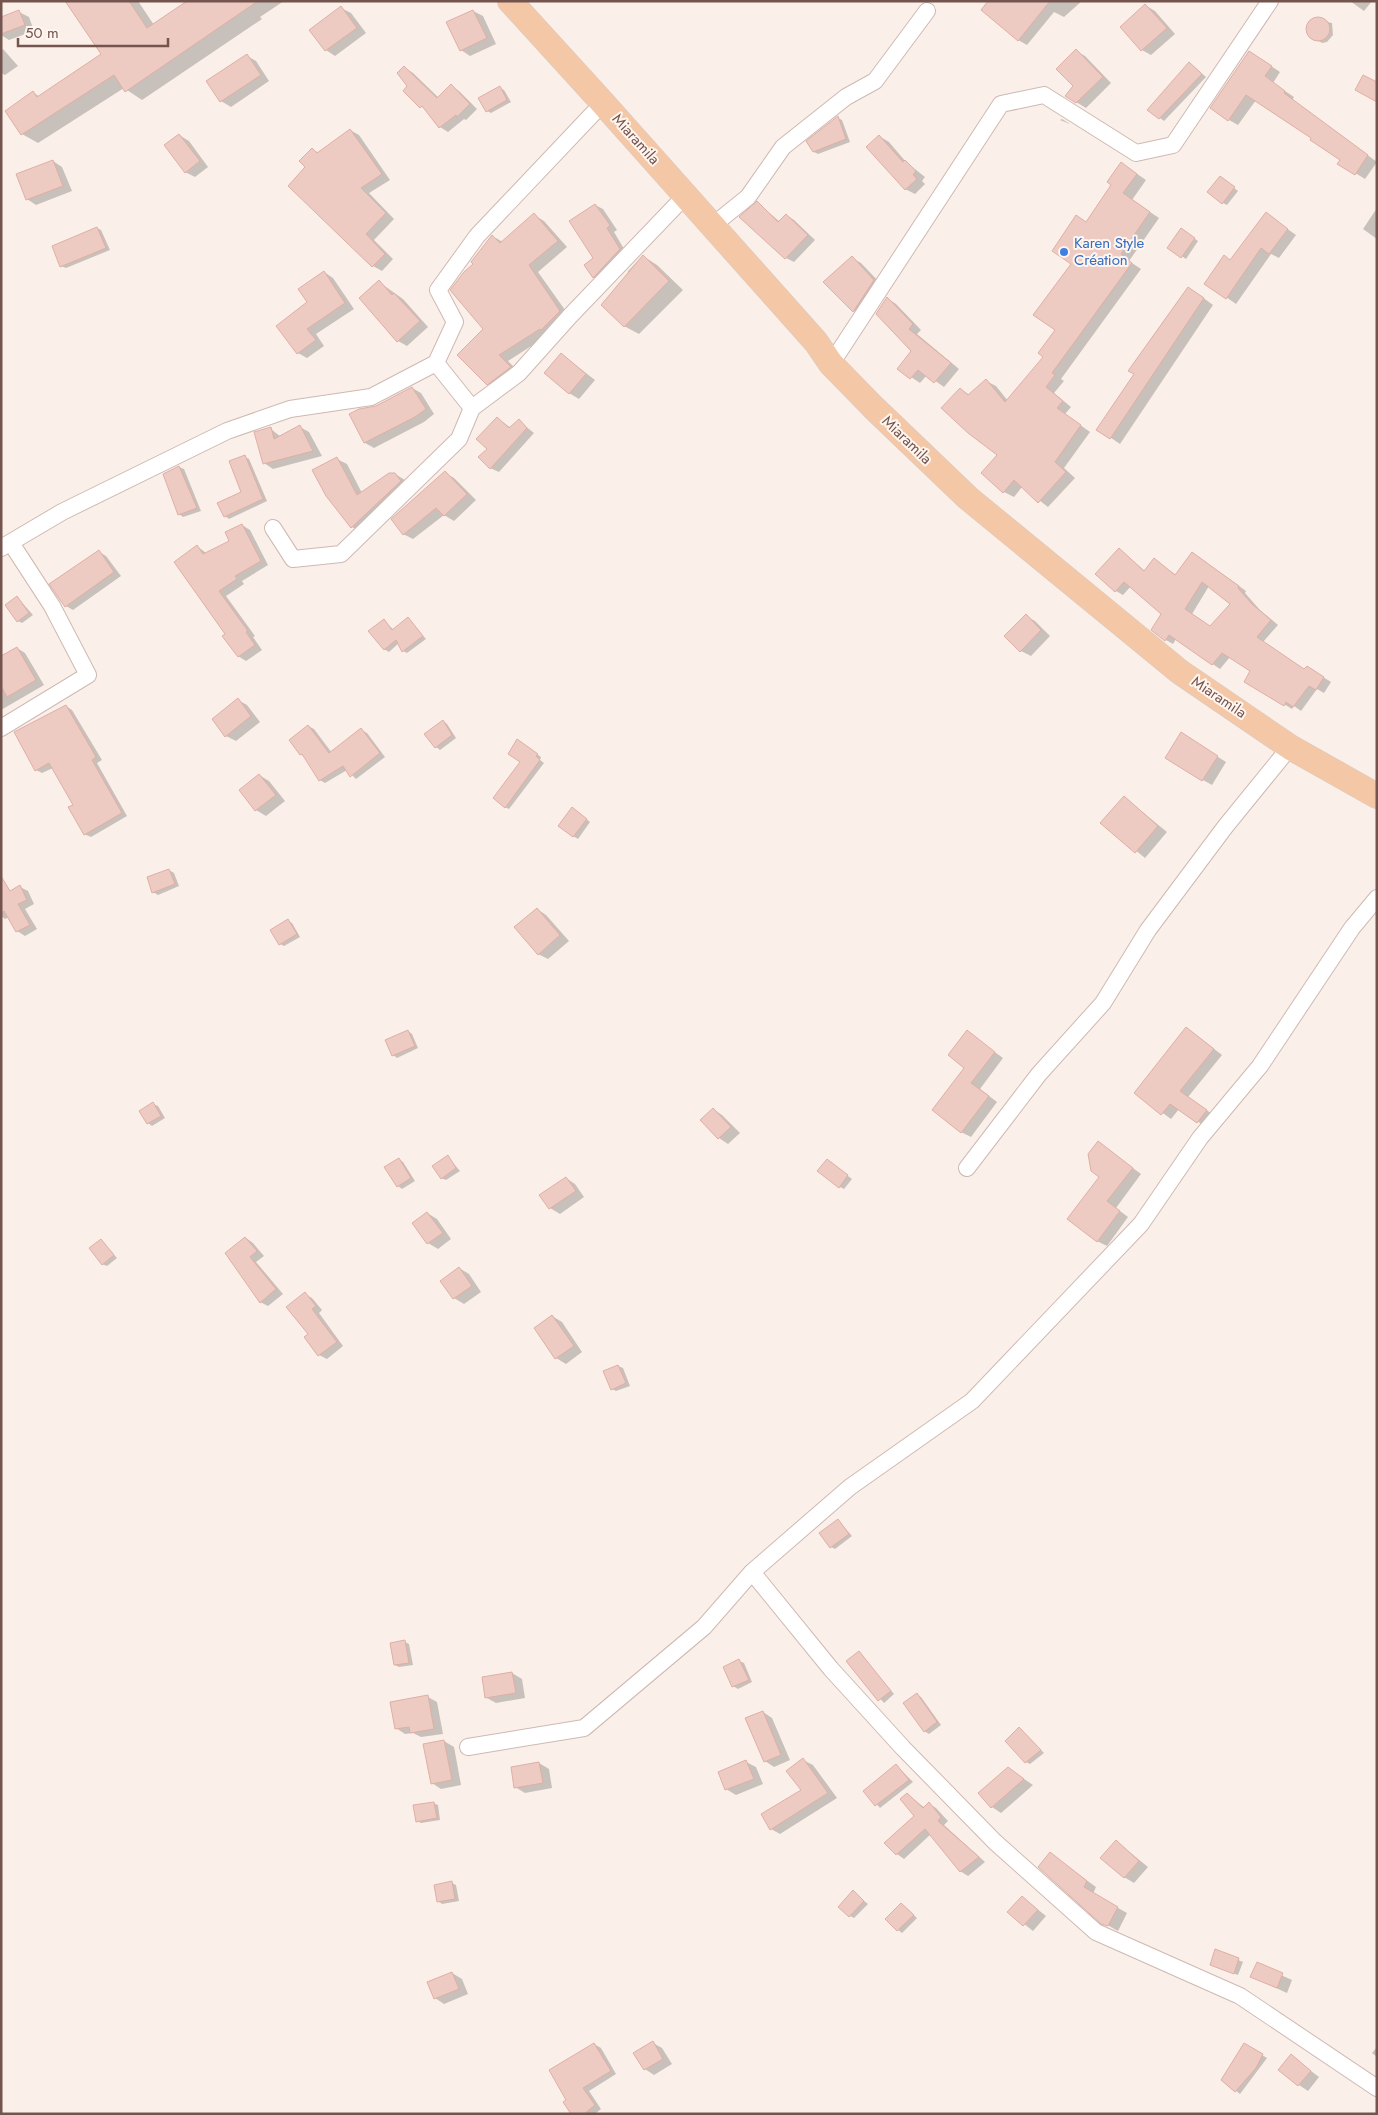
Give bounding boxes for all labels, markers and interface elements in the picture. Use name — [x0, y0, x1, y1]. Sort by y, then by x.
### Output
scale bar — [18, 15, 168, 47]
text: 50 m — [25, 22, 59, 44]
street label: Miaramila — [607, 109, 665, 169]
place label: Karen Style Création — [1074, 232, 1145, 271]
marker: Karen Style Création — [1058, 246, 1070, 258]
street label: Miaramila — [877, 411, 937, 469]
street label: Miaramila — [1187, 671, 1251, 723]

